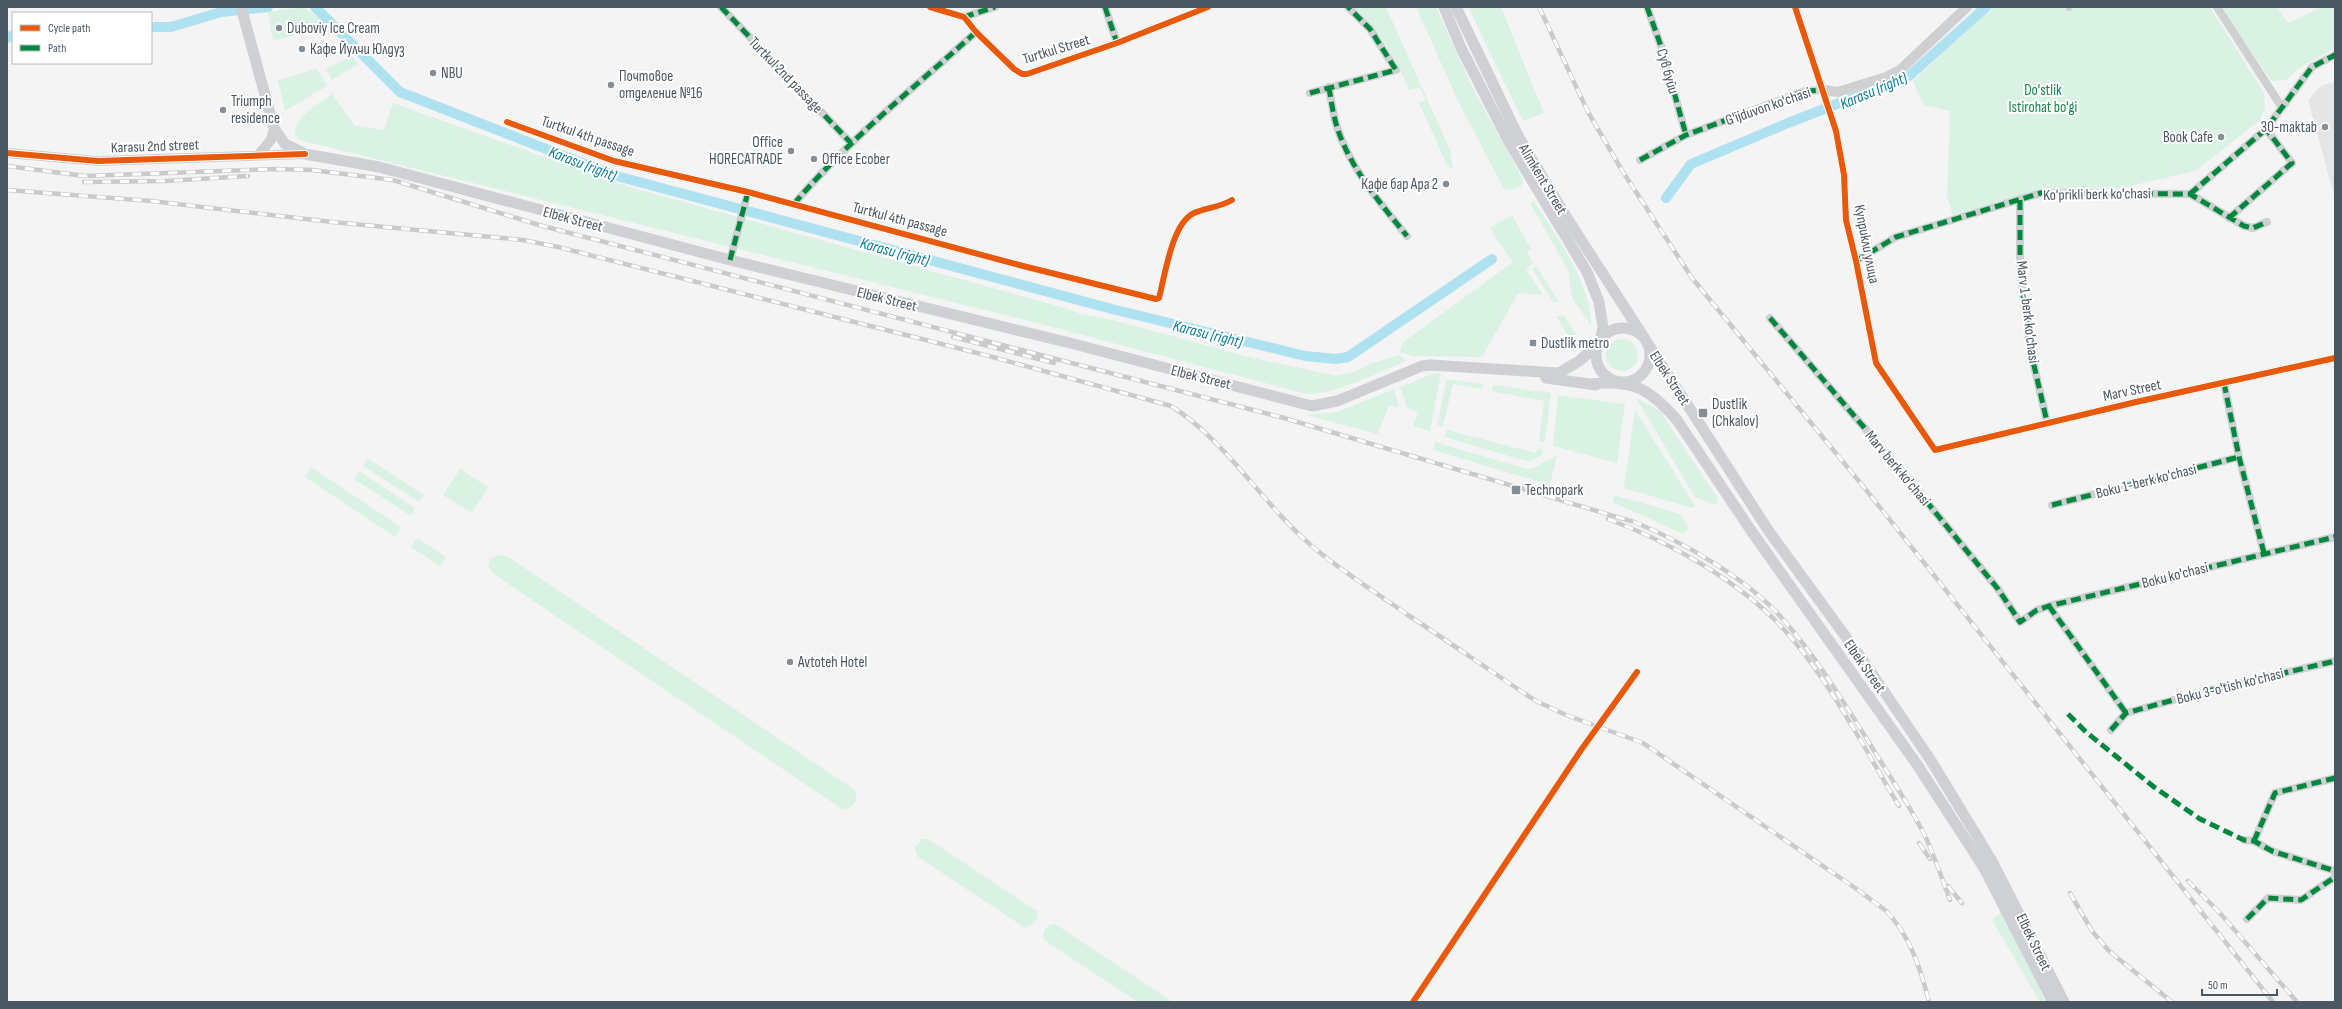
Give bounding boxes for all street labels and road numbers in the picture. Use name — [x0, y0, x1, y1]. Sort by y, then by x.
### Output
street label: Turtkul Street — [1020, 30, 1092, 69]
street label: Turtkul 2nd passage — [744, 33, 827, 118]
street label: Сув буйи — [1652, 46, 1683, 96]
street label: G'ijduvon ko'chasi — [1723, 83, 1814, 130]
street label: Turtkul 4th passage — [539, 112, 637, 161]
street label: Karasu 2nd street — [111, 135, 200, 158]
street label: Alimkent Street — [1514, 140, 1571, 218]
street label: Ko'prikli berk ko'chasi — [2043, 184, 2151, 205]
street label: Turtkul 4th passage — [850, 198, 949, 241]
street label: Elbek Street — [541, 202, 605, 237]
street label: Куприкли улица — [1850, 203, 1884, 285]
street label: Marv 1-berk ko'chasi — [2012, 260, 2043, 365]
street label: Elbek Street — [855, 283, 919, 316]
street label: Elbek Street — [1645, 348, 1694, 409]
street label: Elbek Street — [1169, 361, 1233, 394]
street label: Marv Street — [2101, 375, 2163, 406]
street label: Marv berk ko'chasi — [1861, 427, 1935, 510]
street label: Boku 1-berk ko'chasi — [2094, 460, 2199, 503]
street label: Boku ko'chasi — [2140, 558, 2210, 593]
street label: Elbek Street — [1839, 636, 1890, 697]
street label: Boku 3-o'tish ko'chasi — [2175, 664, 2286, 709]
street label: Elbek Street — [2012, 911, 2056, 974]

